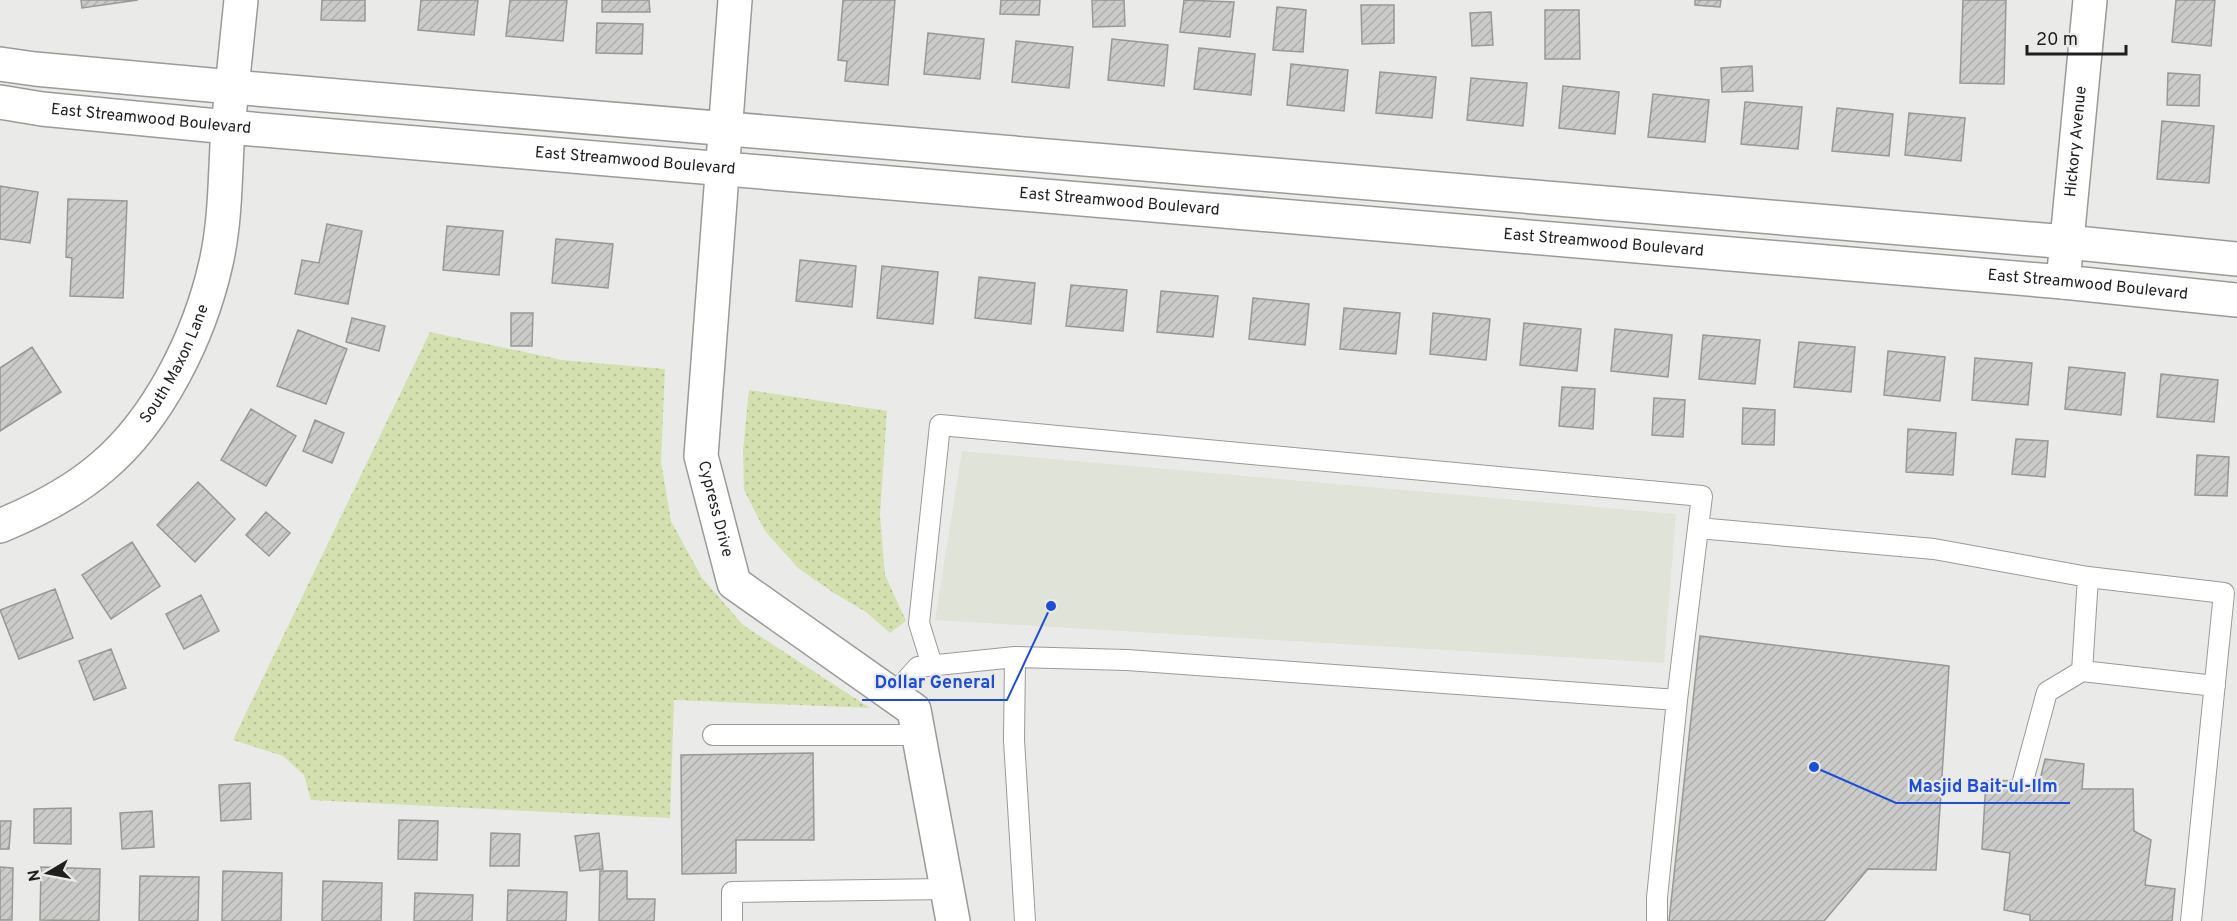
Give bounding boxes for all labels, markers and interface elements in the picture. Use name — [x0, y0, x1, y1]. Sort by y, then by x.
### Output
scale bar — [2027, 18, 2126, 56]
text: 20 m — [2036, 29, 2078, 52]
street label: Hickory Avenue — [2061, 85, 2092, 198]
street label: East Streamwood Boulevard — [50, 100, 252, 139]
street label: East Streamwood Boulevard — [534, 143, 736, 180]
street label: East Streamwood Boulevard — [1018, 184, 1220, 221]
street label: East Streamwood Boulevard — [1503, 225, 1705, 262]
street label: East Streamwood Boulevard — [1987, 266, 2189, 305]
street label: South Maxon Lane — [136, 302, 214, 428]
street label: Cypress Drive — [693, 459, 737, 559]
callout: Dollar General — [862, 664, 1007, 700]
text: Dollar General — [874, 672, 996, 695]
callout: Masjid Bait-ul-Ilm — [1896, 767, 2070, 803]
text: Masjid Bait-ul-Ilm — [1908, 776, 2058, 799]
north arrow — [18, 843, 78, 903]
text: N — [24, 868, 46, 883]

